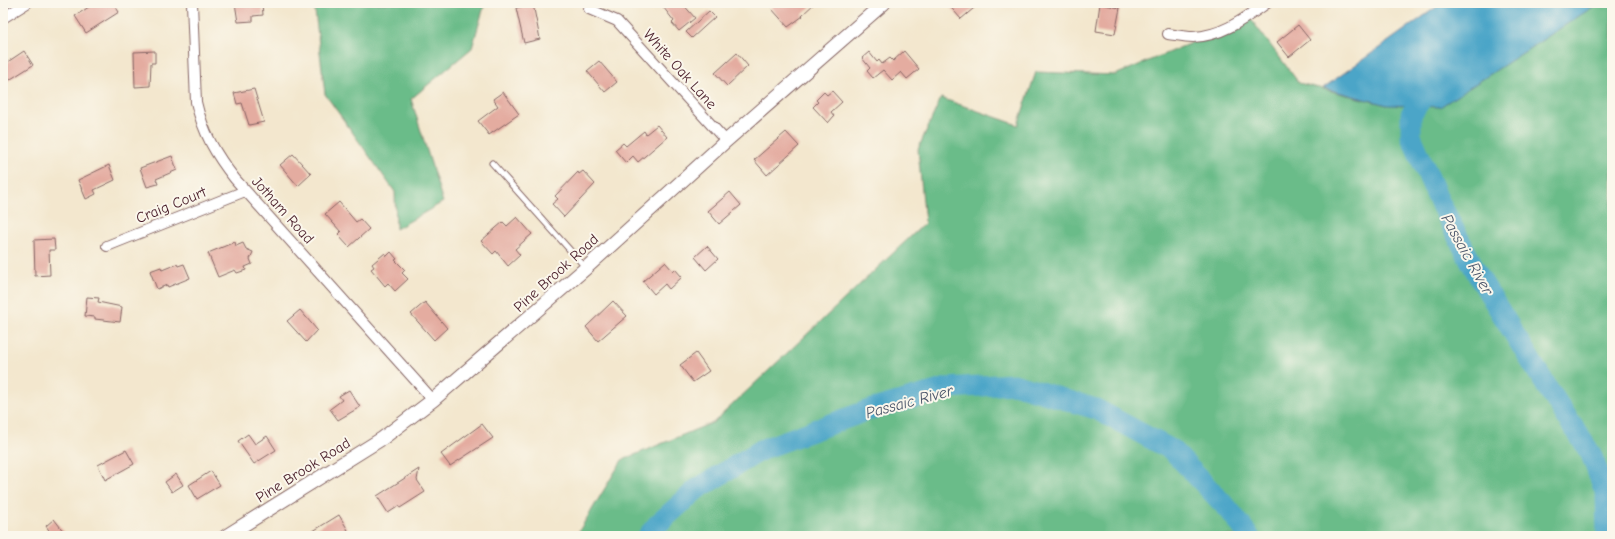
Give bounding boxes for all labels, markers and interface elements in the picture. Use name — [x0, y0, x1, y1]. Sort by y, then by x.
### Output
street label: White Oak Lane — [639, 25, 721, 113]
street label: Jotham Road — [248, 173, 318, 247]
street label: Craig Court — [133, 183, 209, 227]
water label: Passaic River — [1438, 211, 1497, 299]
street label: Pine Brook Road — [510, 230, 602, 316]
water label: Passaic River — [864, 382, 955, 422]
street label: Pine Brook Road — [252, 434, 354, 506]

